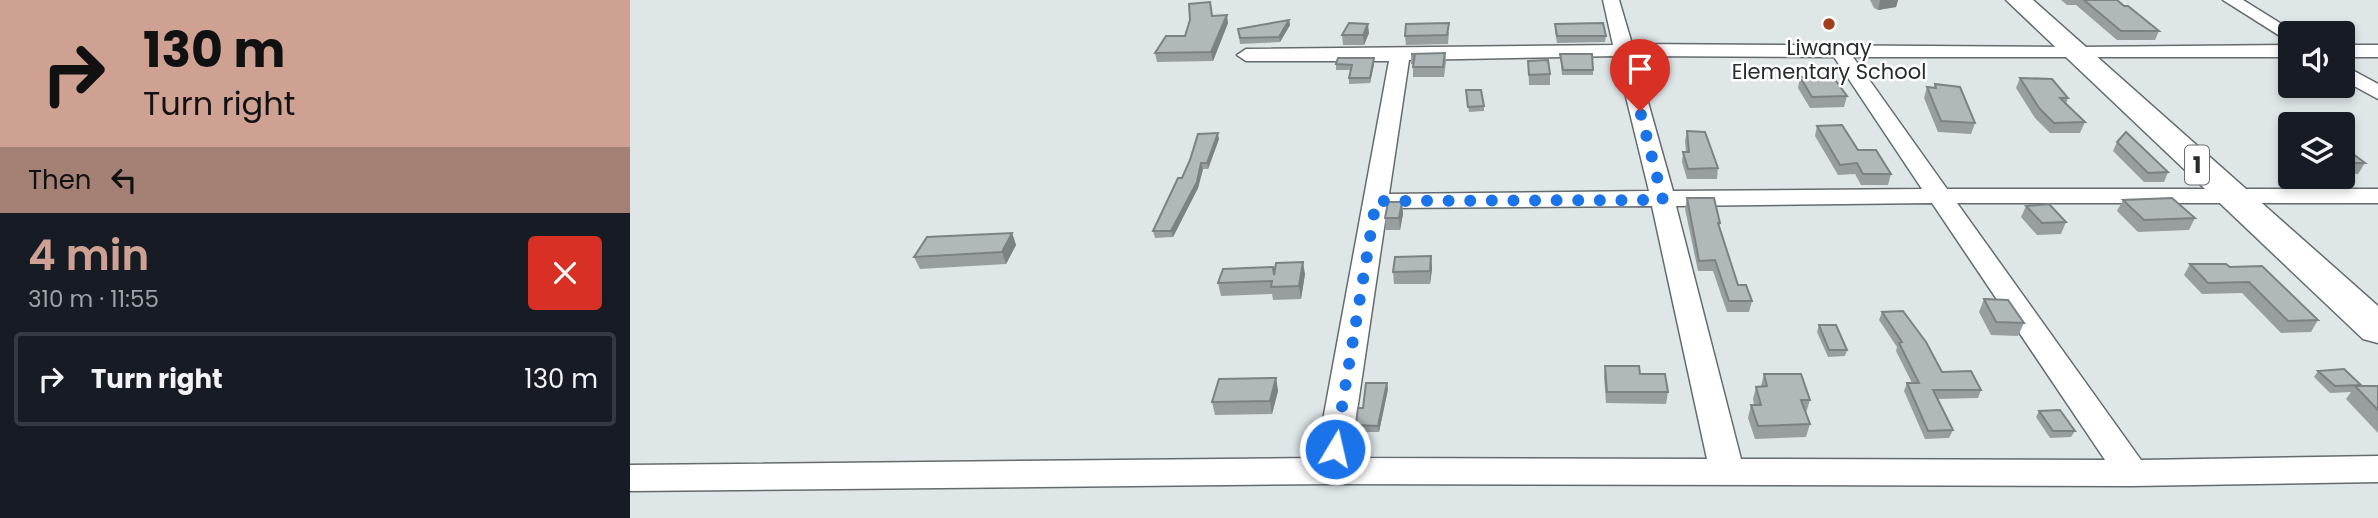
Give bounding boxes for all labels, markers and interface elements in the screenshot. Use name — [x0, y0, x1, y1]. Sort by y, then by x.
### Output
text: 130 m — [143, 16, 285, 84]
marker: Liwanay Elementary School — [1821, 16, 1837, 32]
map controls — [2278, 21, 2355, 189]
button: sound — [2278, 21, 2355, 98]
icon: right — [28, 28, 119, 119]
place label: Liwanay Elementary School — [1732, 33, 1926, 86]
pin — [1610, 39, 1670, 111]
icon: arrive — [1621, 50, 1659, 88]
text: Turn right — [143, 81, 295, 126]
button: layers — [2278, 112, 2355, 189]
road number: 1 — [2185, 146, 2209, 184]
icon: left — [105, 161, 143, 199]
text: Then — [28, 162, 91, 198]
text: 4 min — [28, 226, 149, 285]
button: close — [528, 236, 602, 310]
text: 310 m · 11:55 — [28, 283, 159, 315]
icon: right — [32, 360, 70, 398]
text: Turn right — [91, 361, 223, 397]
text: 130 m — [524, 361, 598, 397]
position arrow — [1298, 412, 1372, 486]

